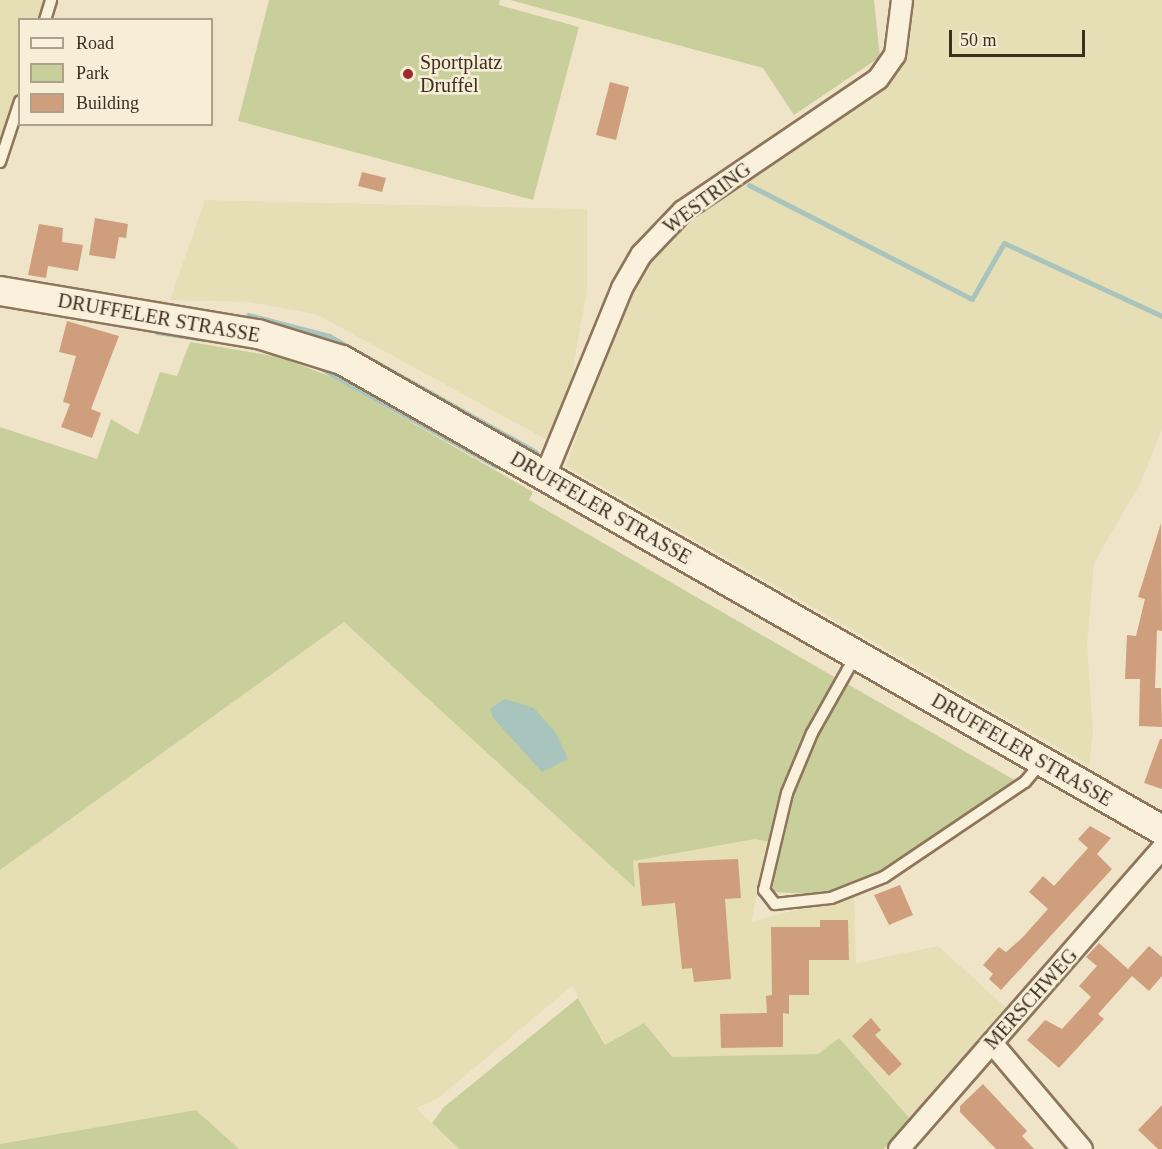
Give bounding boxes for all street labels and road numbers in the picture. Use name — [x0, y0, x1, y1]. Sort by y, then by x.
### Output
street label: WESTRING — [659, 157, 755, 239]
street label: DRUFFELER STRASSE — [56, 288, 262, 348]
street label: DRUFFELER STRASSE — [506, 446, 696, 570]
street label: DRUFFELER STRASSE — [927, 688, 1117, 812]
street label: MERSCHWEG — [979, 943, 1083, 1055]

